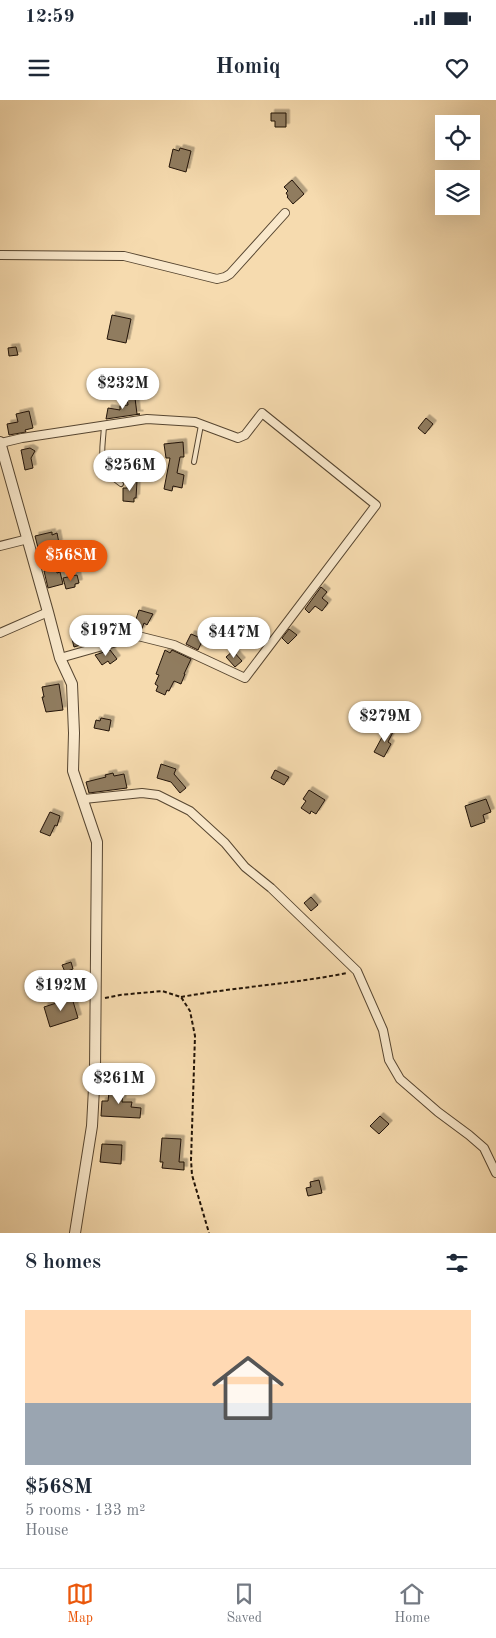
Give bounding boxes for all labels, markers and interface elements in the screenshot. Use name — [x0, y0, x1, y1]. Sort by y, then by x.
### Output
text: 12:59 — [25, 8, 74, 27]
icon: menu — [25, 54, 53, 82]
icon: heart — [443, 54, 471, 82]
text: Homiq — [216, 56, 280, 78]
map controls — [435, 115, 480, 215]
button: locate — [435, 115, 480, 160]
button: layers — [435, 170, 480, 215]
pin: $232M — [88, 368, 158, 410]
text: $232M — [97, 376, 149, 392]
pin: $256M — [95, 450, 165, 492]
text: $256M — [104, 458, 156, 474]
pin: $568M — [36, 540, 106, 582]
text: $568M — [45, 548, 97, 564]
pin: $197M — [71, 614, 141, 657]
pin: $447M — [199, 616, 269, 659]
text: $197M — [80, 623, 132, 639]
text: $447M — [208, 625, 260, 641]
pin: $279M — [350, 700, 420, 743]
text: $279M — [359, 709, 411, 725]
pin: $192M — [26, 970, 96, 1012]
text: $192M — [35, 978, 87, 994]
pin: $261M — [84, 1062, 154, 1105]
text: $261M — [93, 1071, 145, 1087]
icon: filters — [443, 1249, 471, 1277]
text: 8 homes — [25, 1252, 101, 1273]
icon: home — [203, 1343, 293, 1433]
text: $568M — [25, 1477, 92, 1498]
text: 5 rooms · 133 m² — [25, 1503, 145, 1519]
text: House — [25, 1523, 68, 1539]
tab: Map — [66, 1580, 94, 1627]
tab: Saved — [226, 1580, 262, 1627]
tab: Home — [394, 1580, 430, 1627]

